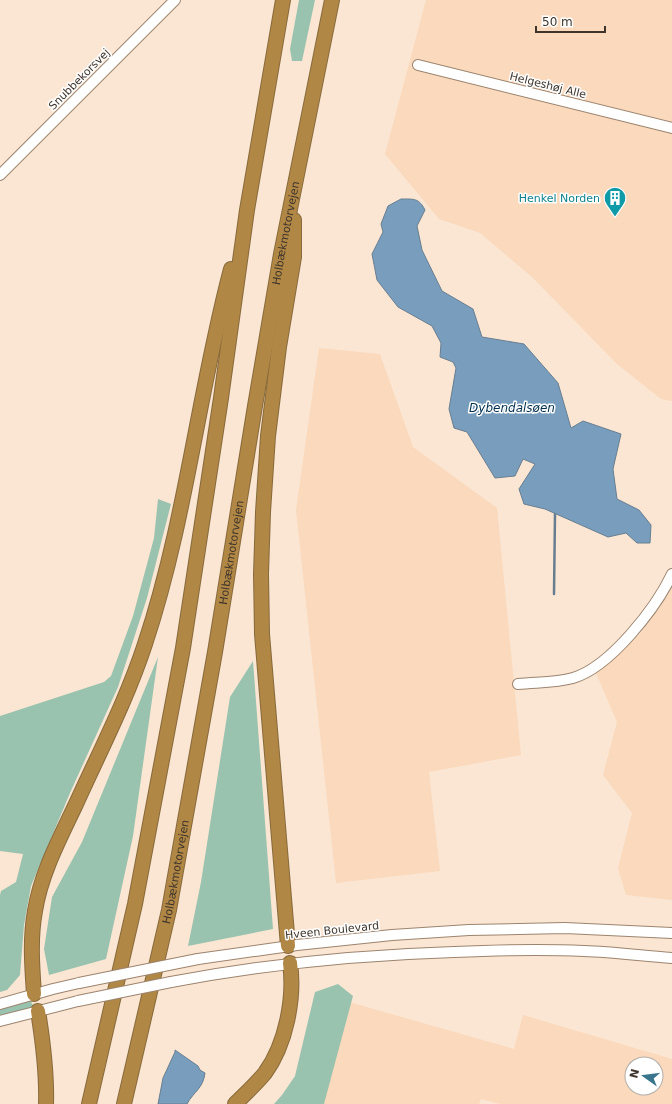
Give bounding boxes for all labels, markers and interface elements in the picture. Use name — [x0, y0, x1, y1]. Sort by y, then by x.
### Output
scale bar — [536, 8, 605, 34]
text: 50 m — [542, 15, 573, 29]
street label: Snubbekorsvej — [46, 46, 113, 113]
street label: Helgeshøj Alle — [508, 70, 588, 101]
street label: Holbækmotorvejen — [270, 180, 302, 286]
building icon: Henkel Norden — [602, 185, 628, 218]
place label: Henkel Norden — [519, 192, 600, 205]
water label: Dybendalsøen — [469, 401, 555, 415]
street label: Holbækmotorvejen — [217, 500, 247, 606]
street label: Holbækmotorvejen — [160, 819, 192, 925]
street label: Hveen Boulevard — [284, 919, 380, 942]
north arrow — [624, 1056, 664, 1096]
text: N — [627, 1068, 642, 1080]

